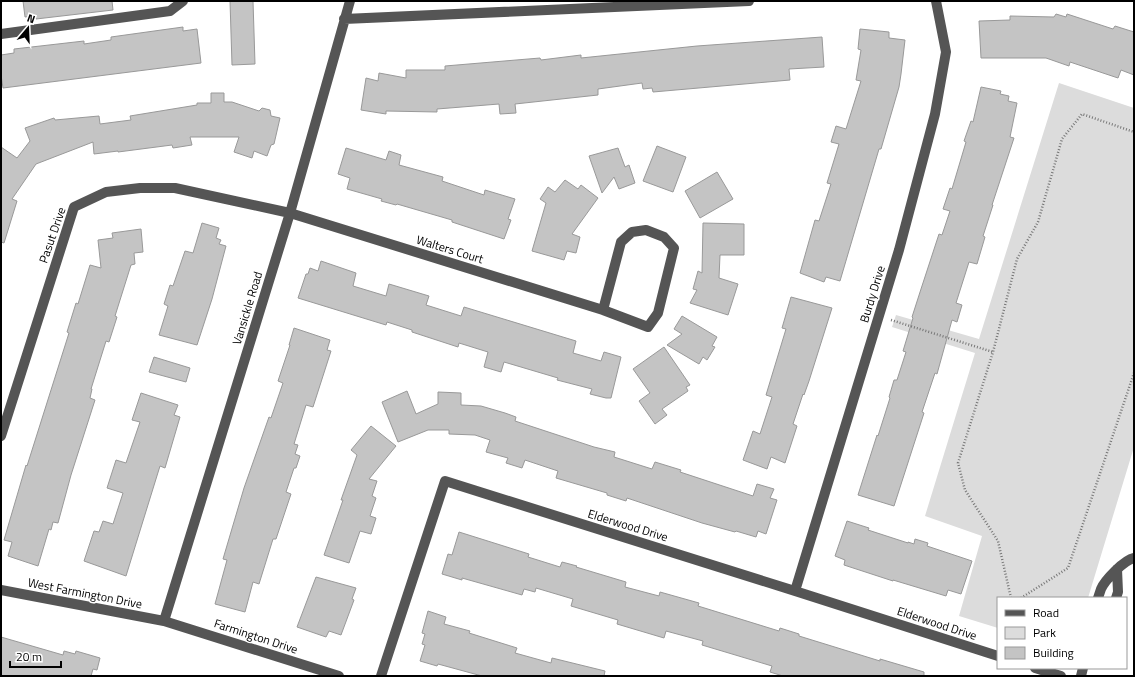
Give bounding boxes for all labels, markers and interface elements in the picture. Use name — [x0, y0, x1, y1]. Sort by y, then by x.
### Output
north arrow — [8, 8, 48, 48]
text: N — [25, 10, 37, 27]
street label: Pasut Drive — [34, 204, 70, 266]
street label: Walters Court — [414, 230, 487, 268]
street label: Burdy Drive — [854, 263, 890, 325]
street label: Vansickle Road — [227, 269, 267, 347]
street label: Elderwood Drive — [586, 504, 670, 546]
street label: West Farmington Drive — [26, 573, 144, 613]
legend — [997, 597, 1127, 669]
street label: Elderwood Drive — [895, 601, 979, 645]
text: Road — [1033, 603, 1059, 622]
street label: Farmington Drive — [212, 613, 300, 659]
text: Park — [1033, 623, 1056, 642]
scale bar — [10, 643, 61, 669]
text: Building — [1033, 643, 1074, 662]
text: 20 m — [16, 647, 42, 666]

